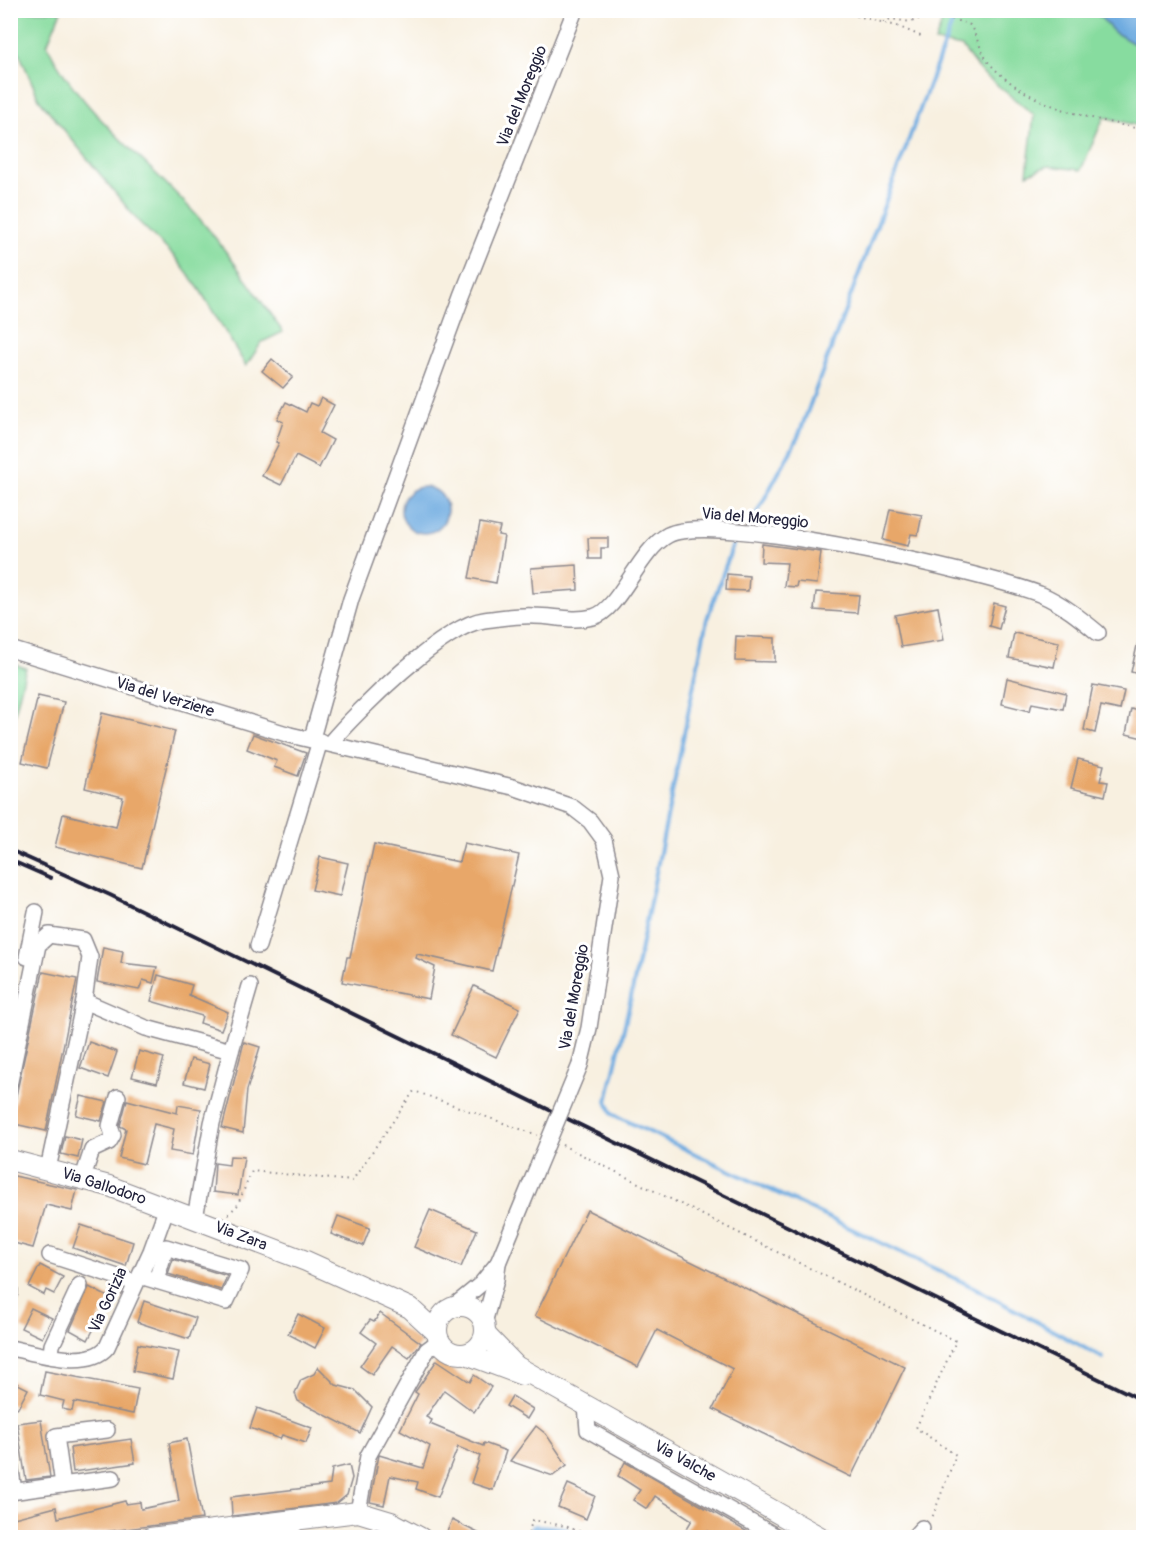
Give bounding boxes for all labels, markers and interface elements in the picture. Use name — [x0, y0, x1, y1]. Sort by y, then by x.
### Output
street label: Via del Moreggio — [493, 42, 552, 150]
street label: Via del Moreggio — [701, 503, 810, 533]
street label: Via del Verziere — [113, 673, 217, 722]
street label: Via del Moreggio — [555, 942, 593, 1052]
street label: Via Gallodoro — [59, 1163, 149, 1209]
street label: Via Zara — [212, 1217, 270, 1255]
street label: Via Gorizia — [84, 1264, 132, 1336]
street label: Via Valche — [651, 1436, 720, 1486]

